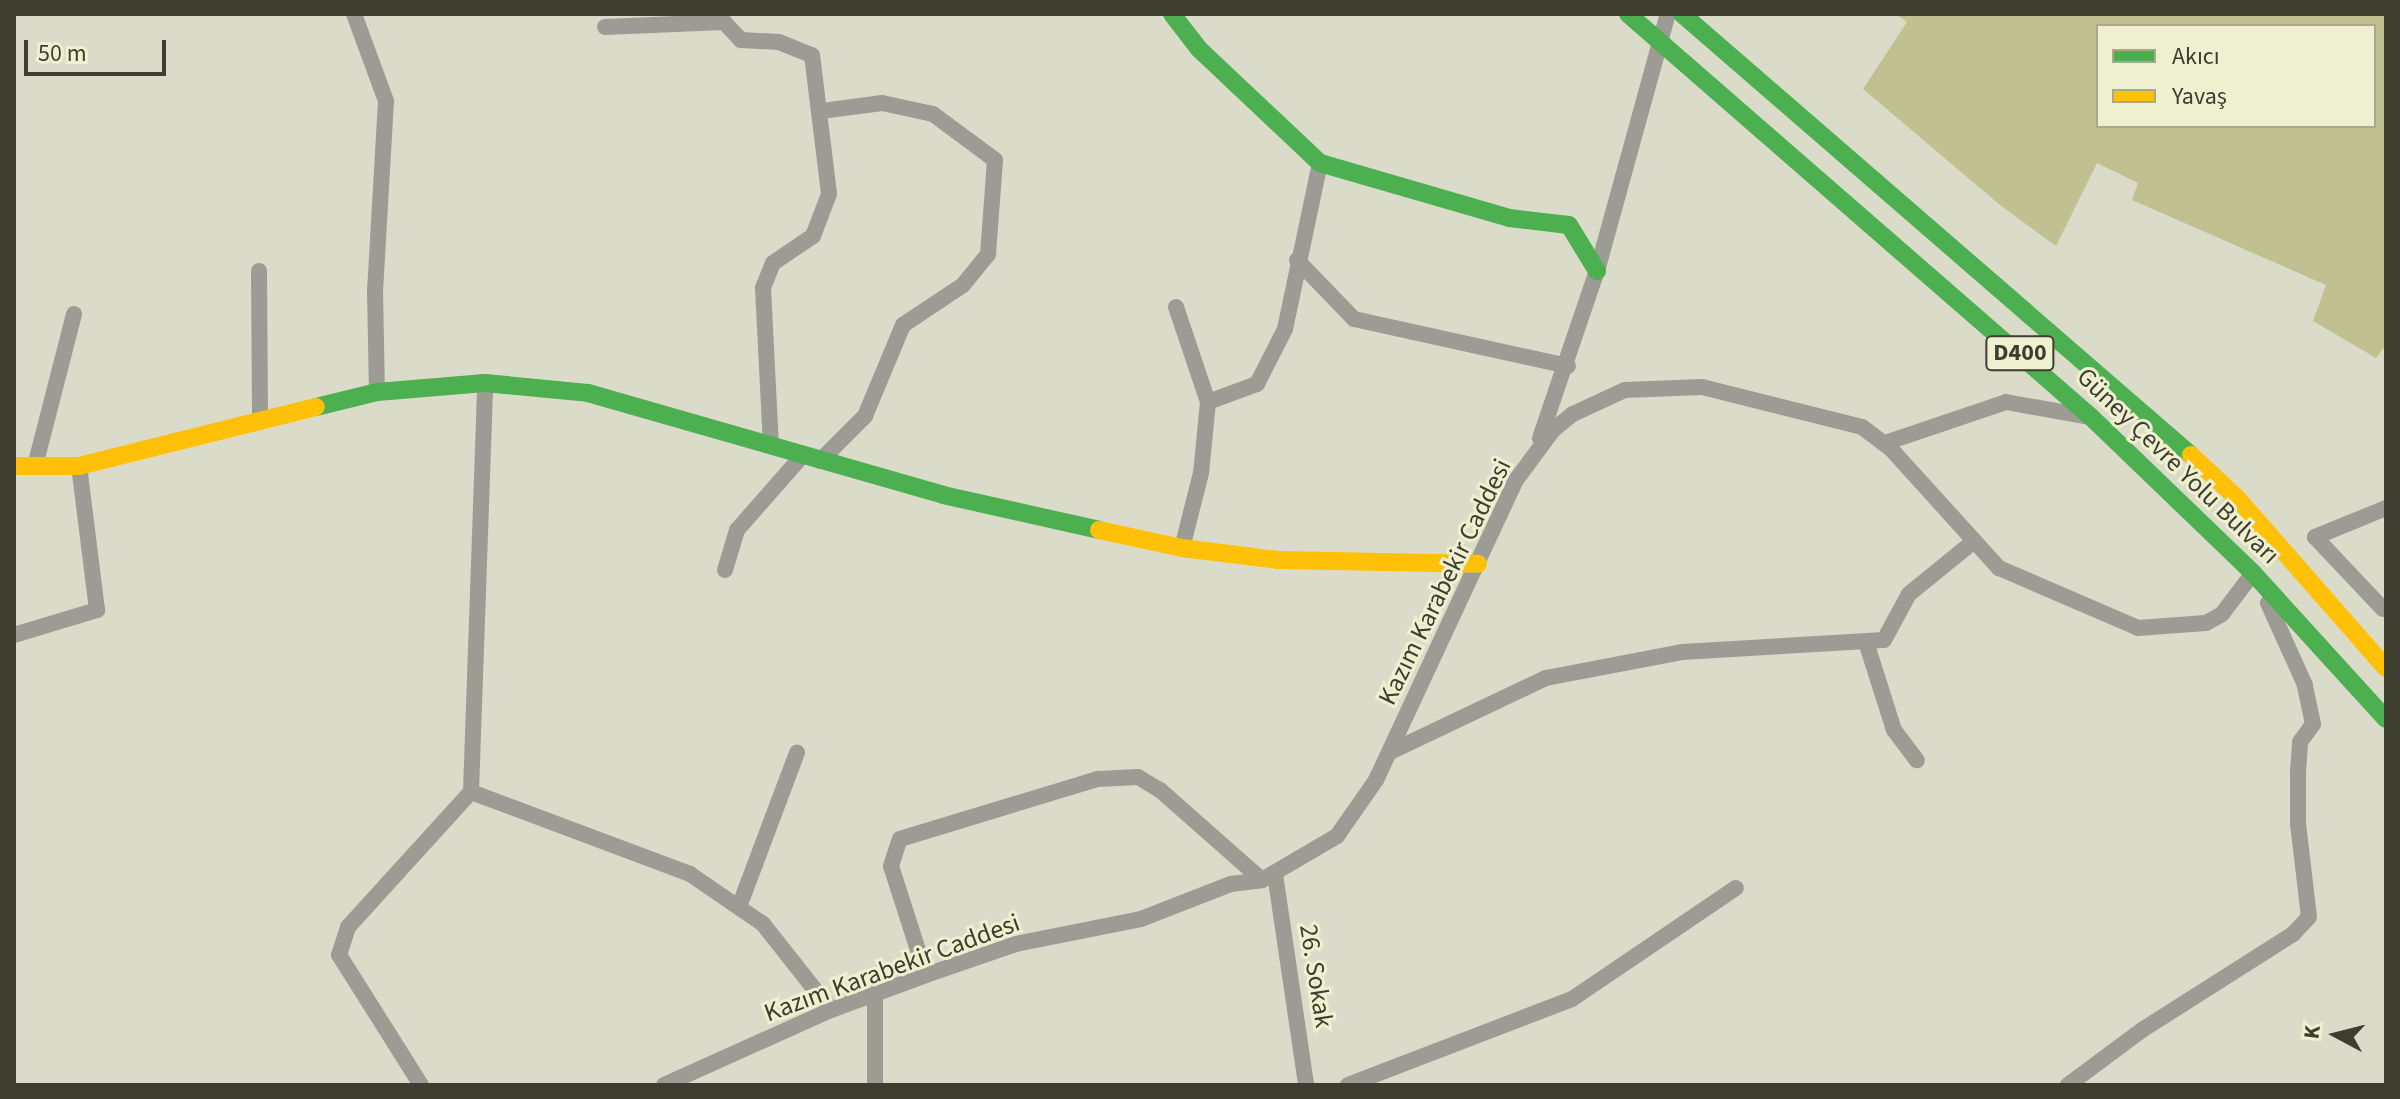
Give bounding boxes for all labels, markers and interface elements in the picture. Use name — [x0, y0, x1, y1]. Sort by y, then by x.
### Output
scale bar — [28, 24, 170, 74]
legend — [2096, 24, 2376, 128]
text: 50 m — [38, 36, 87, 71]
text: Akıcı — [2172, 39, 2220, 74]
text: Yavaş — [2172, 79, 2227, 114]
road number: D400 — [1984, 333, 2056, 373]
street label: Güney Çevre Yolu Bulvarı — [2070, 361, 2286, 571]
street label: Kazım Karabekir Caddesi — [1372, 454, 1518, 710]
street label: Kazım Karabekir Caddesi — [760, 907, 1024, 1029]
street label: 26. Sokak — [1292, 922, 1340, 1030]
north arrow — [2296, 995, 2376, 1075]
text: K — [2295, 1023, 2329, 1041]

